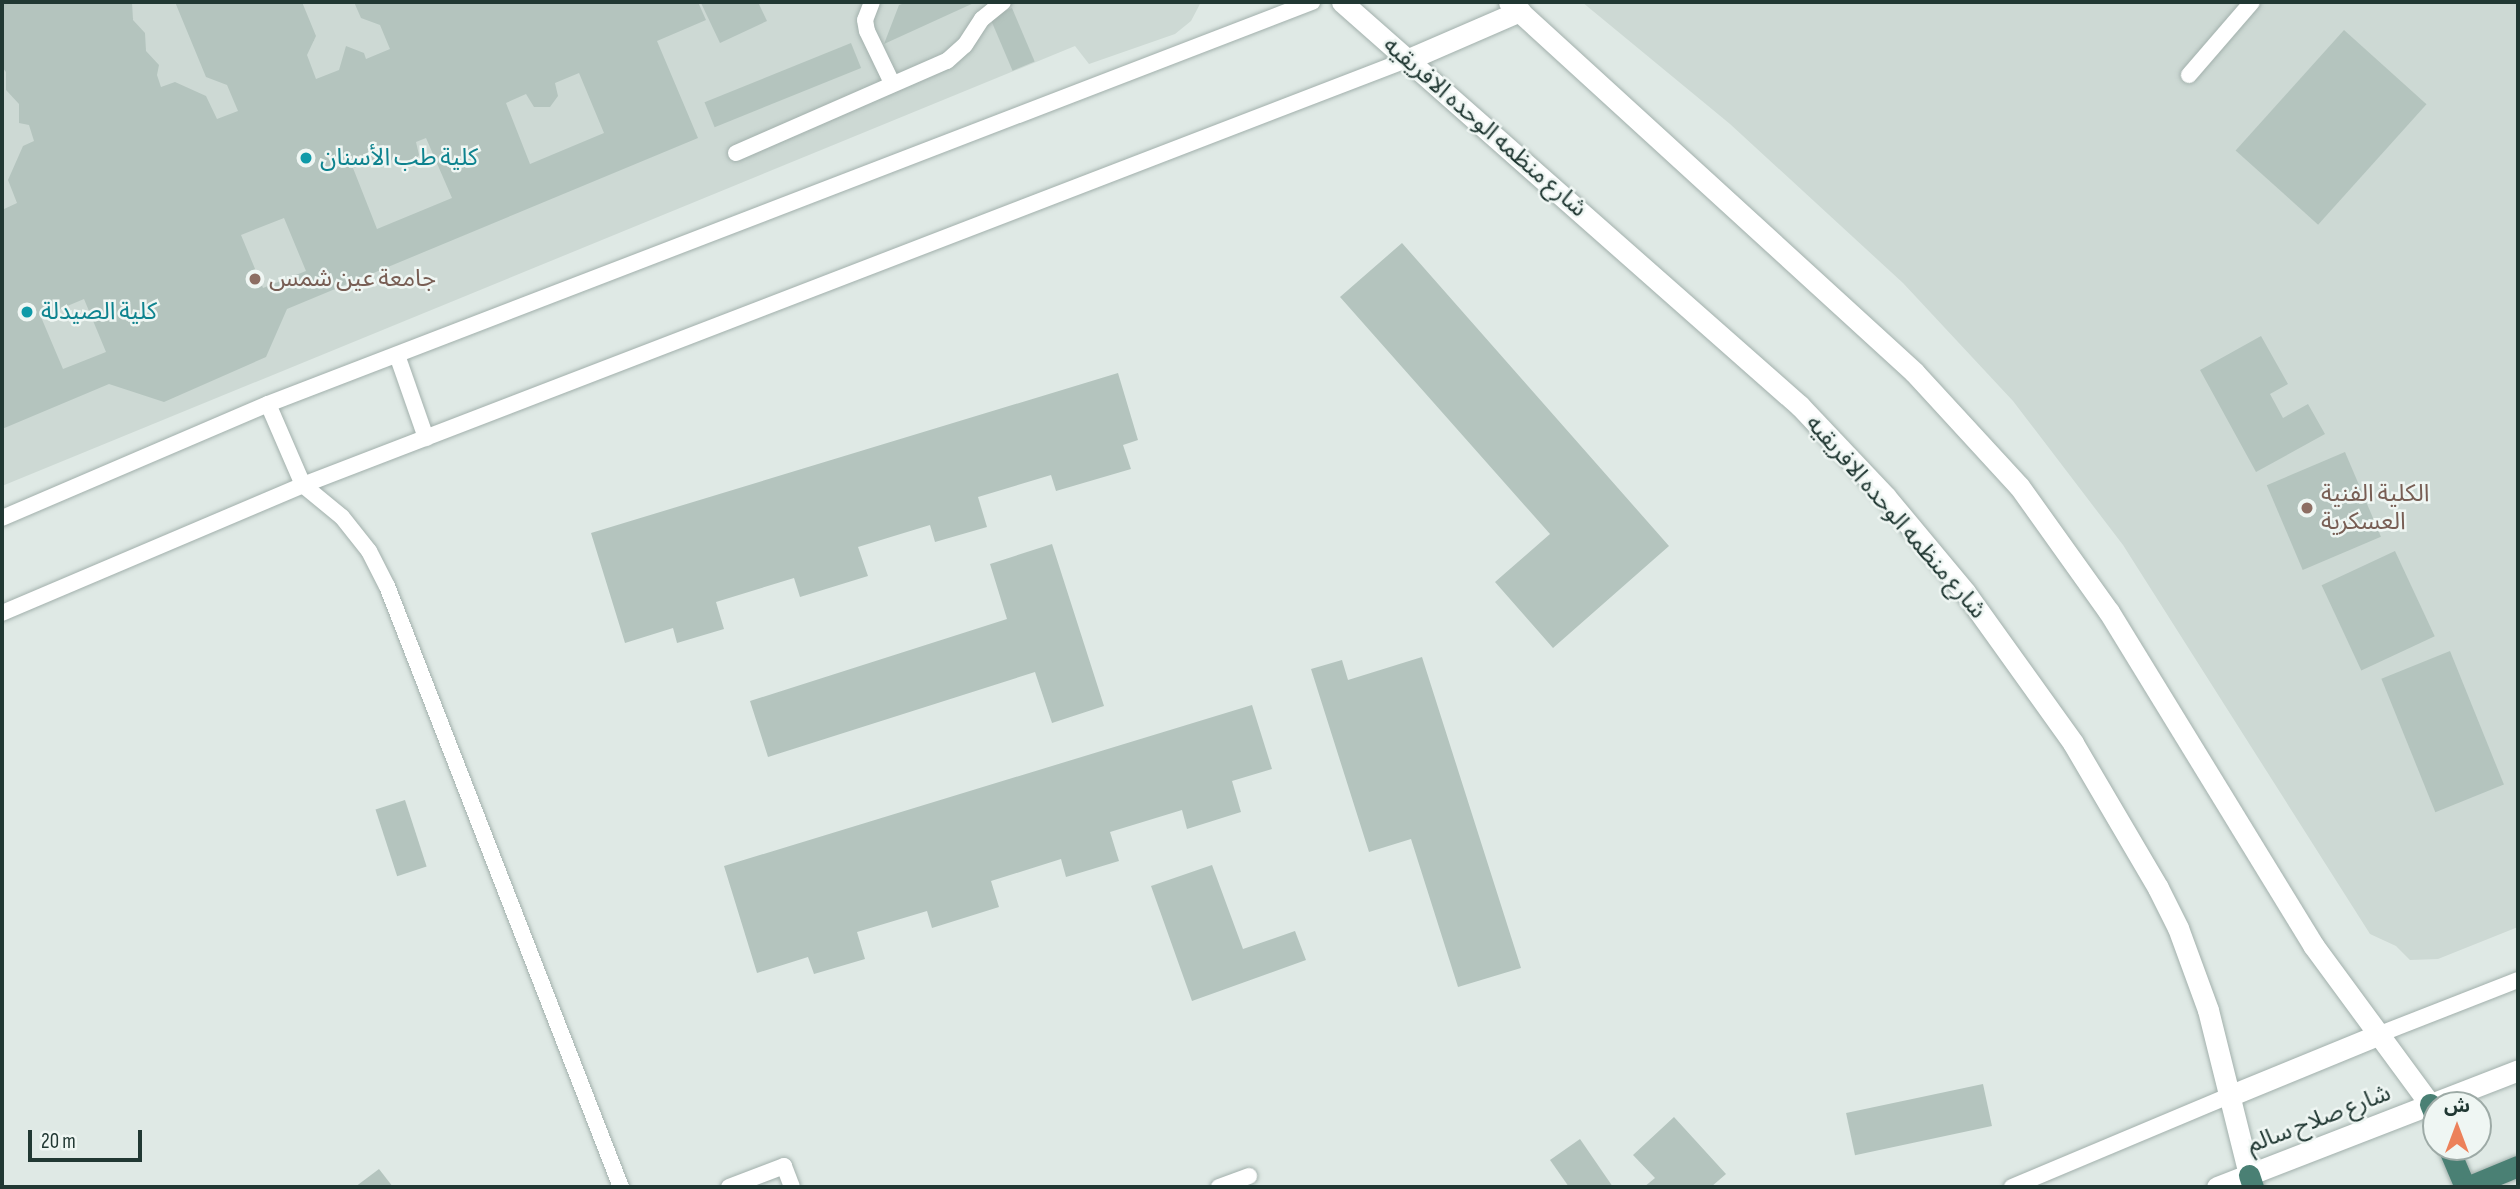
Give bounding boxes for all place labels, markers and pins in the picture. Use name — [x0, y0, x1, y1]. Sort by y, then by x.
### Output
place label: كلية طب الأسنان — [320, 144, 478, 172]
marker: كلية طب الأسنان — [298, 150, 314, 166]
place label: جامعة عين شمس — [269, 265, 436, 293]
marker: جامعة عين شمس — [247, 271, 263, 287]
place label: كلية الصيدلة — [41, 298, 157, 326]
marker: كلية الصيدلة — [19, 304, 35, 320]
place label: الكلية الفنية العسكرية — [2321, 480, 2429, 536]
marker: الكلية الفنية العسكرية — [2299, 500, 2315, 516]

